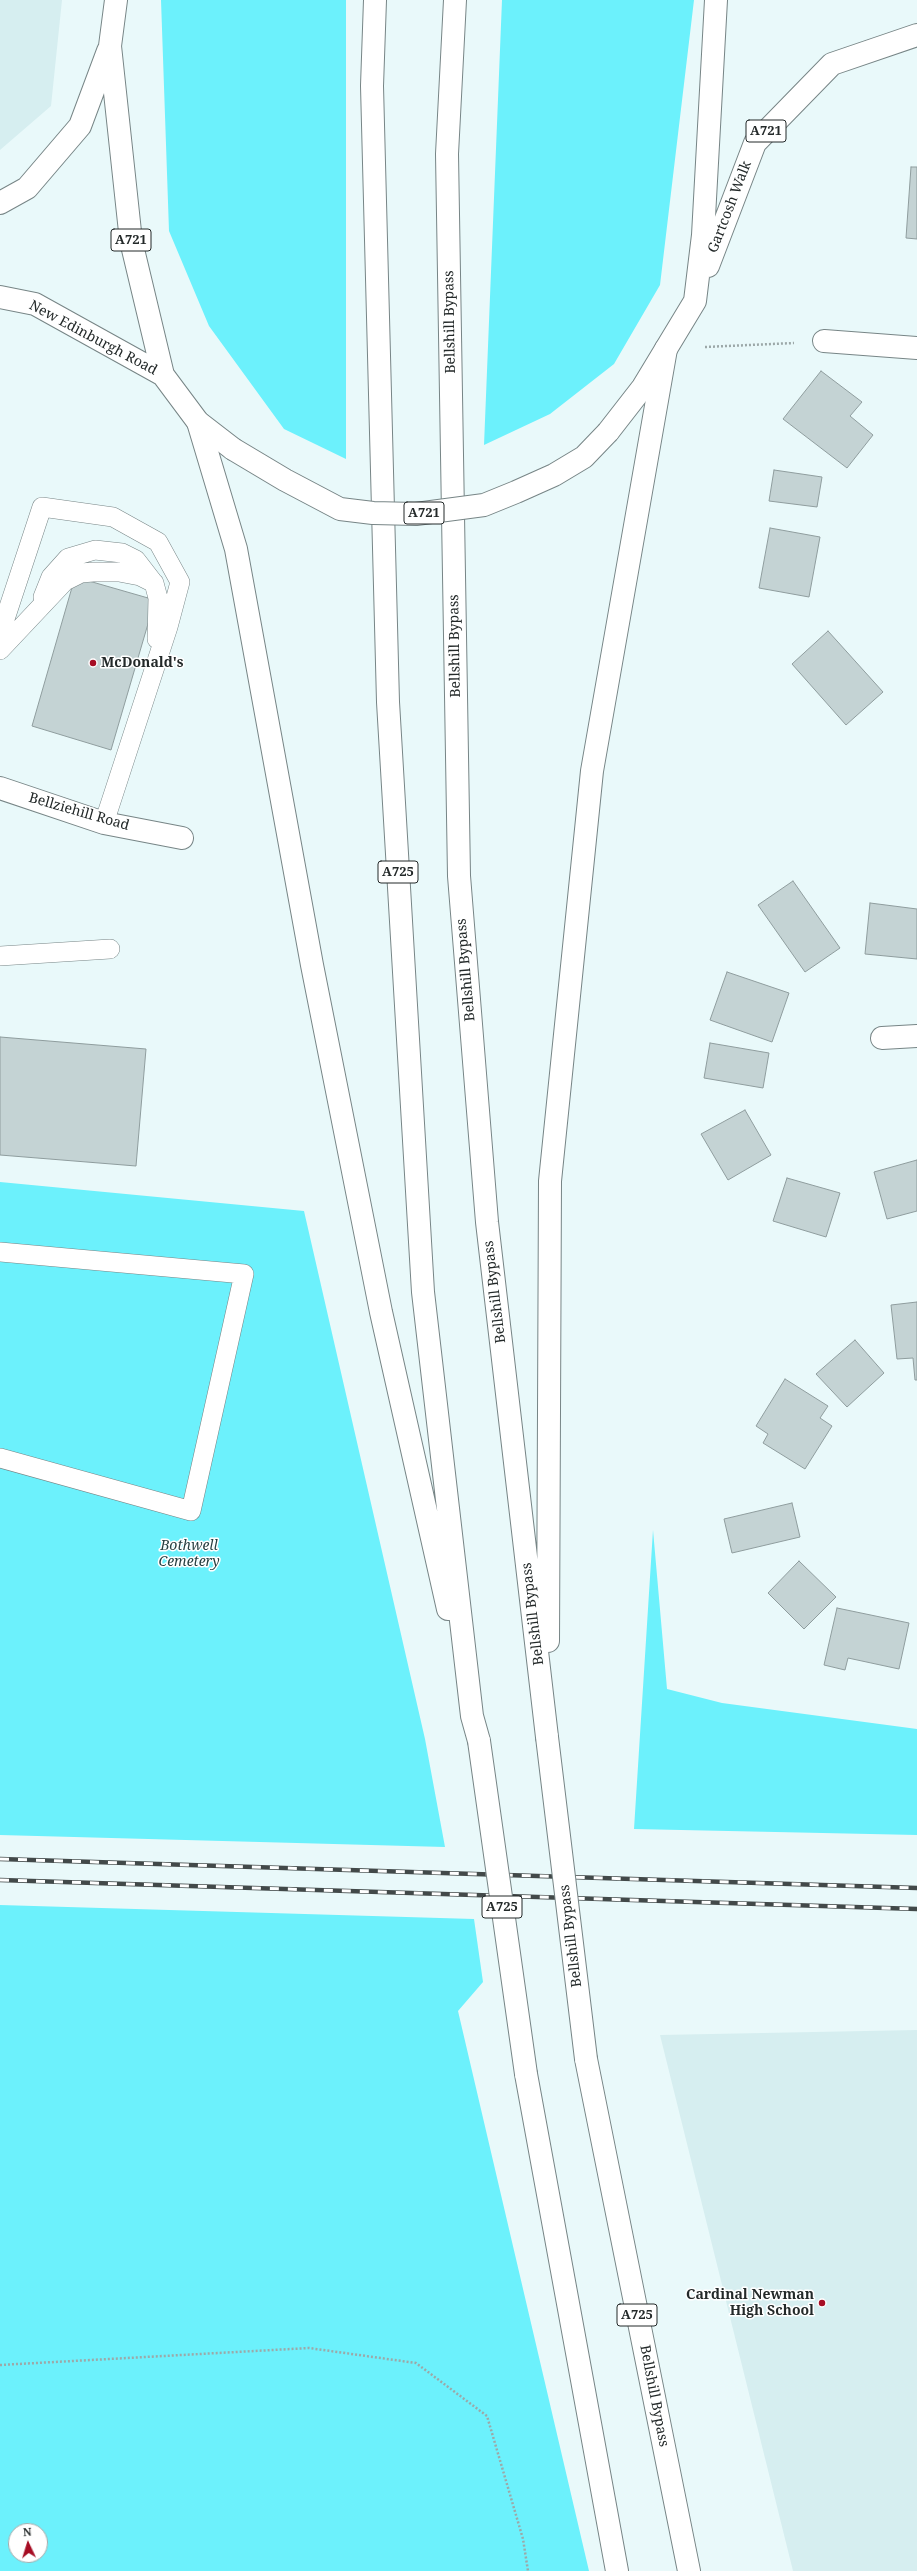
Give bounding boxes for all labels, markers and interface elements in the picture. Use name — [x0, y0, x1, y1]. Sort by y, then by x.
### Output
road number: A721 — [746, 120, 786, 142]
street label: Gartcosh Walk — [705, 159, 755, 255]
road number: A721 — [111, 229, 151, 251]
street label: Bellshill Bypass — [441, 270, 459, 374]
street label: New Edinburgh Road — [26, 297, 160, 379]
road number: A721 — [404, 502, 444, 524]
street label: Bellshill Bypass — [446, 594, 464, 698]
place label: McDonald's — [101, 655, 184, 671]
marker: McDonald's — [88, 658, 98, 668]
street label: Bellziehill Road — [27, 790, 131, 834]
road number: A725 — [378, 861, 418, 883]
street label: Bellshill Bypass — [453, 918, 479, 1022]
street label: Bellshill Bypass — [480, 1240, 510, 1344]
park label: Bothwell Cemetery — [158, 1538, 220, 1570]
street label: Bellshill Bypass — [518, 1562, 548, 1666]
street label: Bellshill Bypass — [556, 1884, 586, 1988]
road number: A725 — [482, 1896, 522, 1918]
place label: Cardinal Newman High School — [686, 2287, 814, 2320]
marker: Cardinal Newman High School — [817, 2298, 827, 2308]
road number: A725 — [617, 2304, 657, 2326]
street label: Bellshill Bypass — [636, 2344, 672, 2448]
north arrow — [8, 2523, 48, 2563]
text: N — [22, 2524, 32, 2539]

